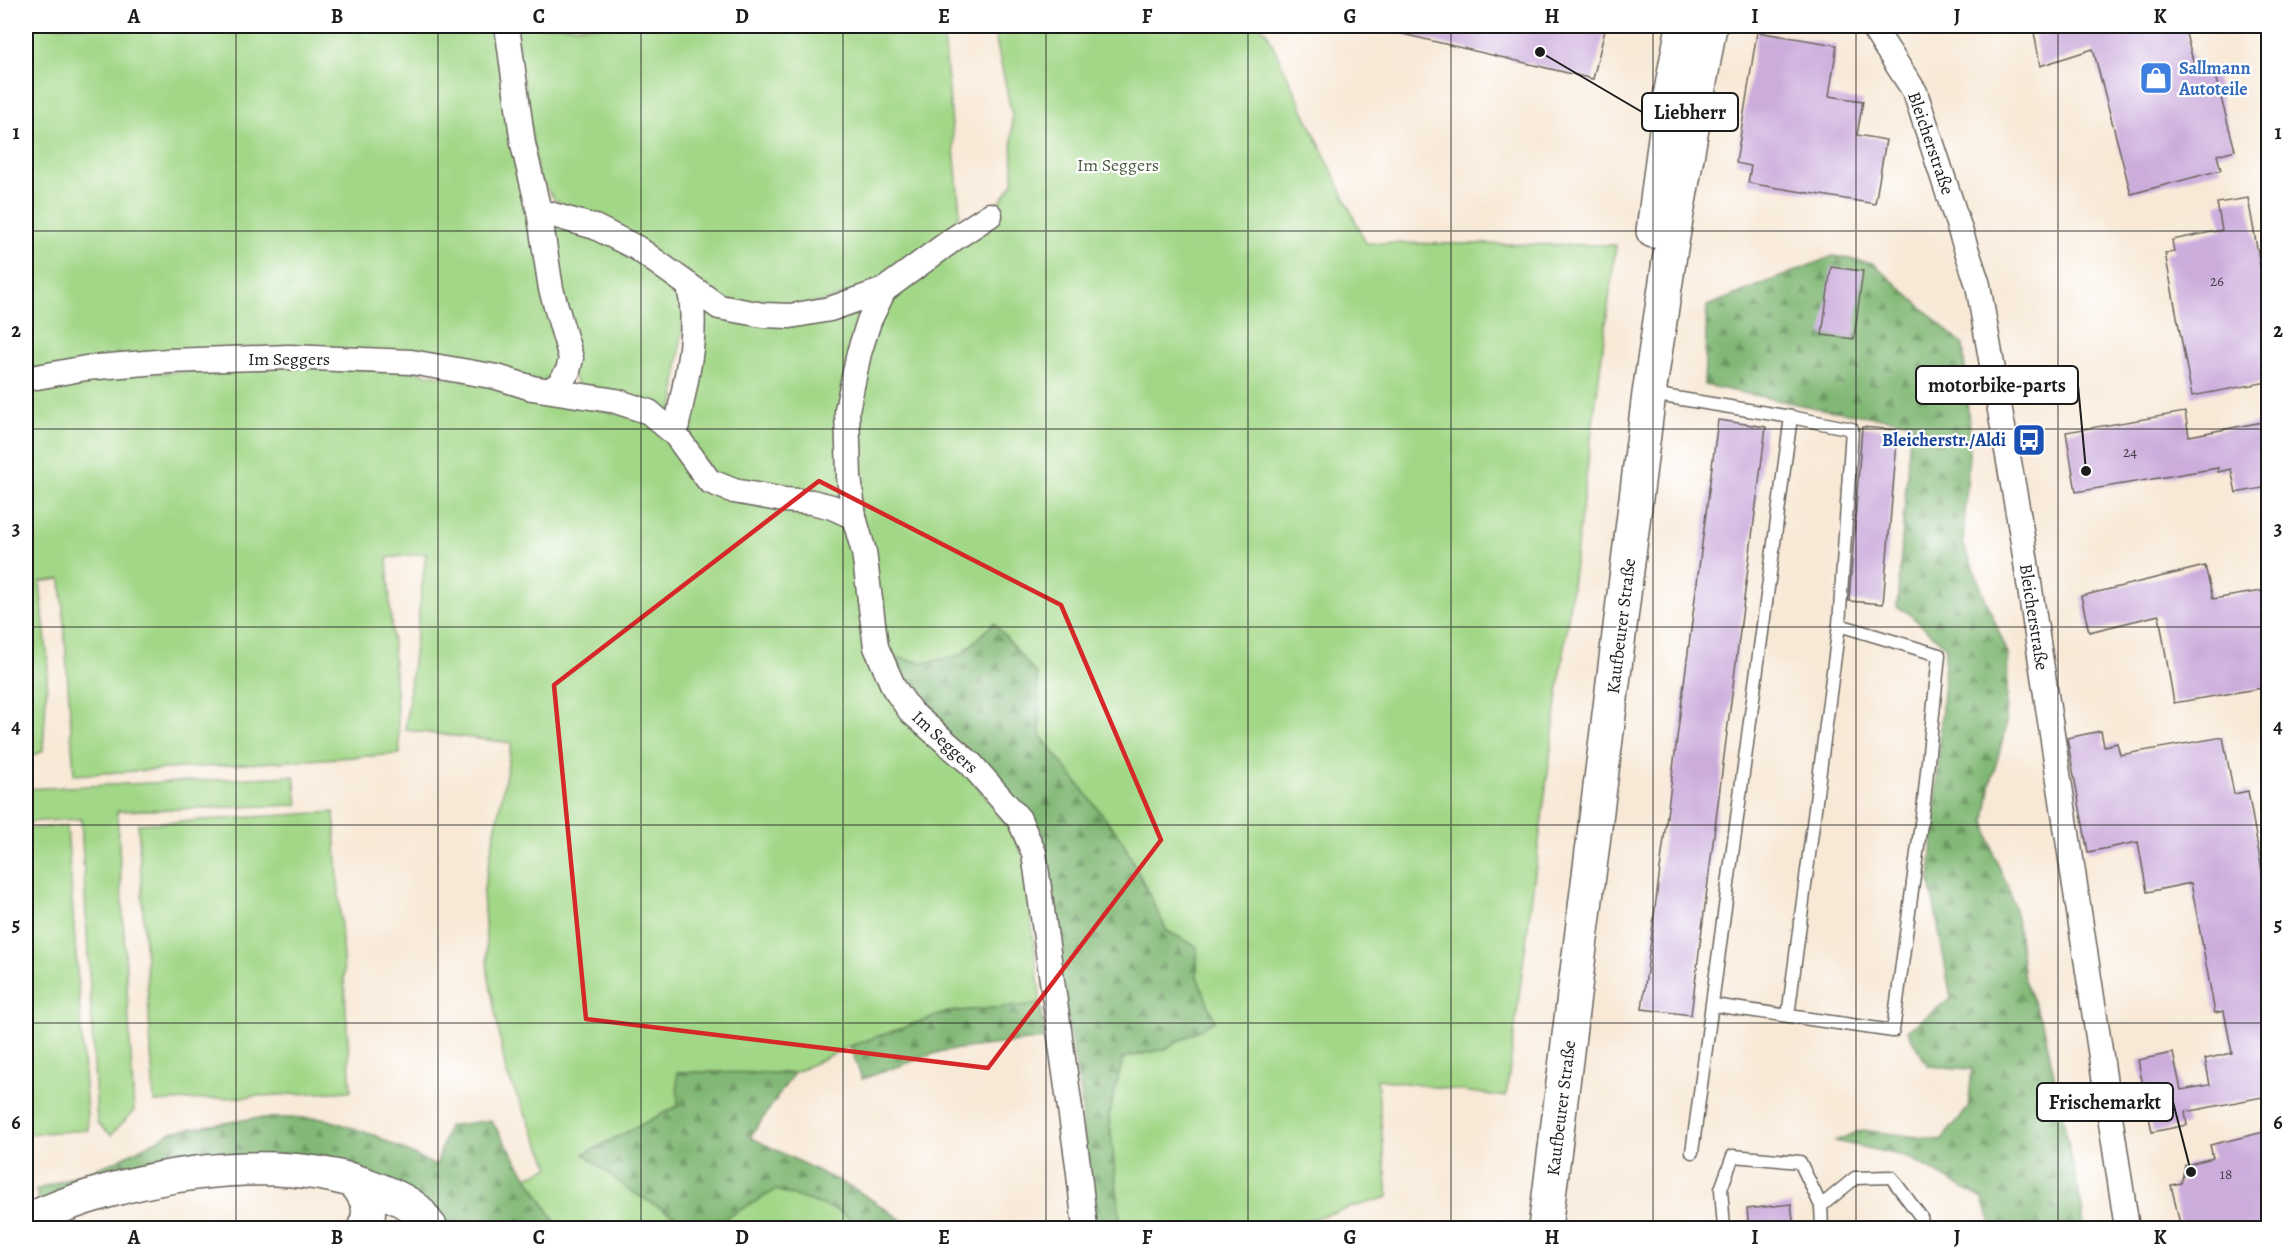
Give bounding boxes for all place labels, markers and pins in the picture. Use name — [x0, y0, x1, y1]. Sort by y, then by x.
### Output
place label: Sallmann Autoteile — [2178, 56, 2251, 101]
shop icon: Sallmann Autoteile — [2138, 60, 2174, 96]
callout: Liebherr — [1642, 93, 1738, 131]
callout: motorbike-parts — [1916, 366, 2078, 404]
bus stop icon: Bleicherstr./Aldi — [2011, 422, 2047, 458]
place label: Bleicherstr./Aldi — [1882, 428, 2006, 452]
callout: Frischemarkt — [2037, 1083, 2173, 1121]

